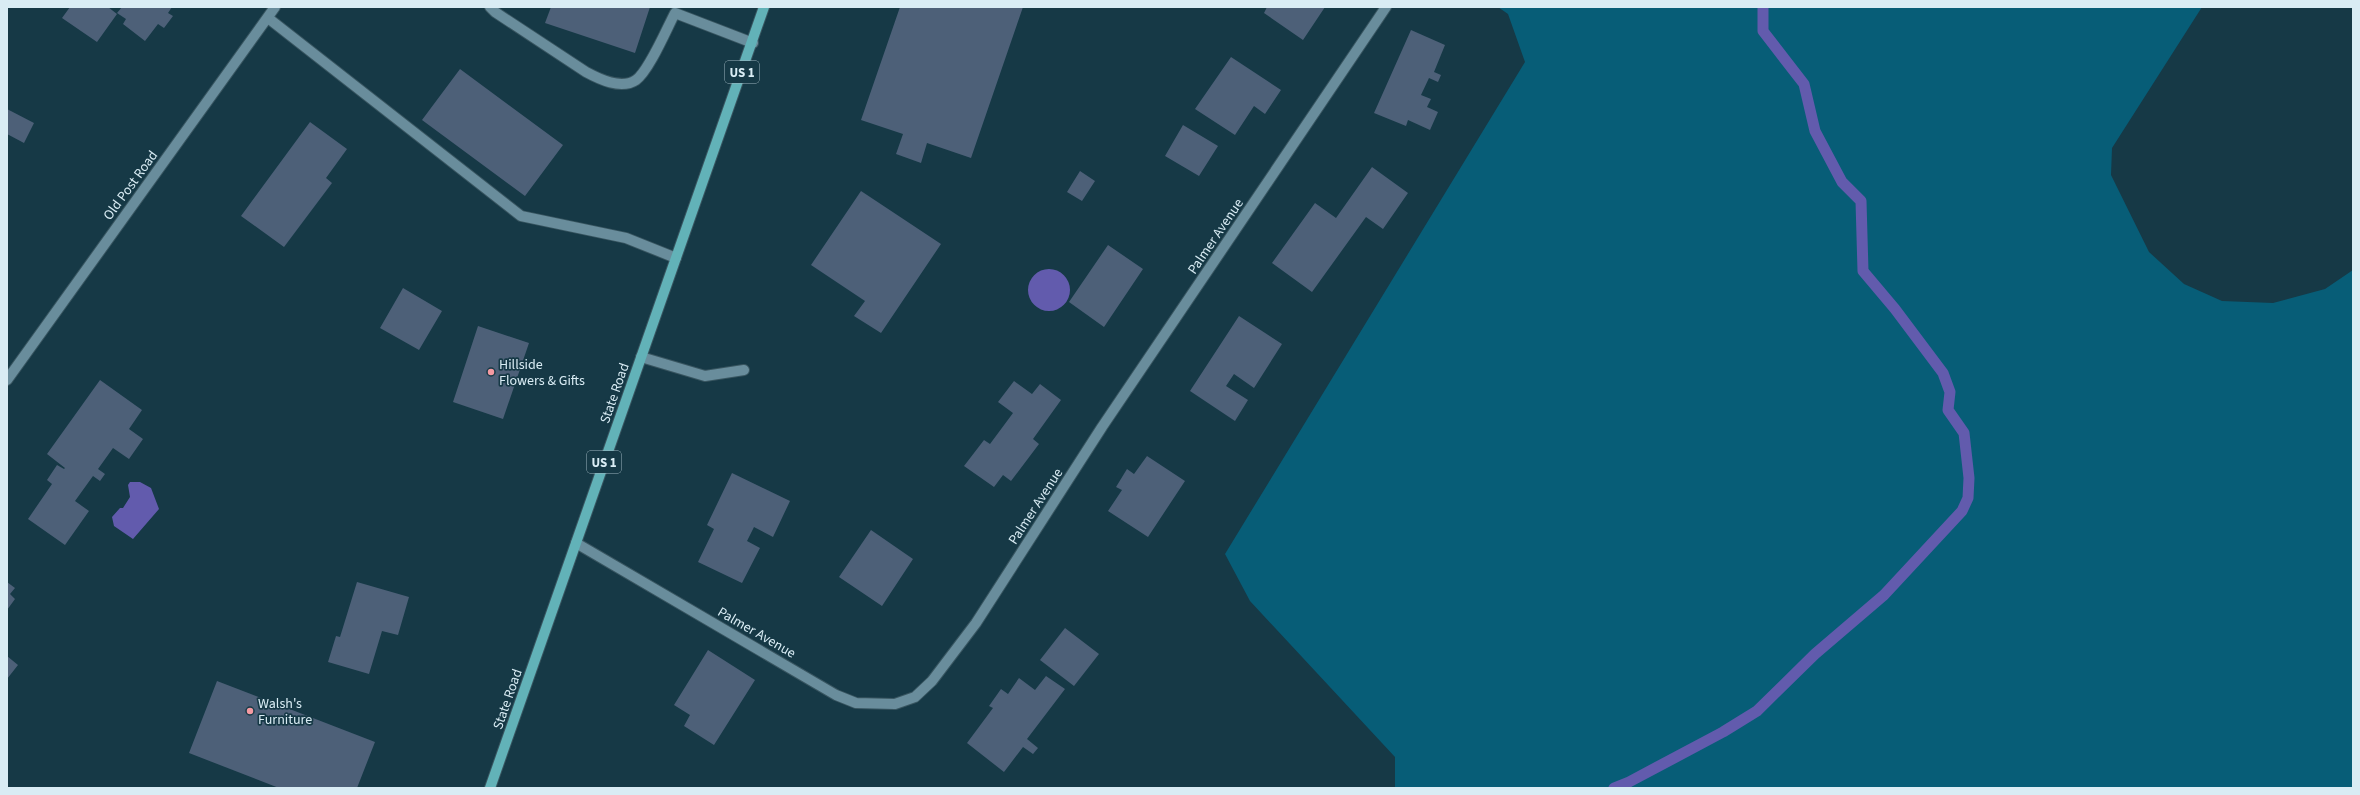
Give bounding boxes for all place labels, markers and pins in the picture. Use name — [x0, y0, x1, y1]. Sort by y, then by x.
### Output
place label: Hillside Flowers & Gifts — [499, 355, 585, 391]
marker: Hillside Flowers & Gifts — [486, 367, 496, 377]
place label: Walsh's Furniture — [258, 694, 312, 730]
marker: Walsh's Furniture — [245, 706, 255, 716]

